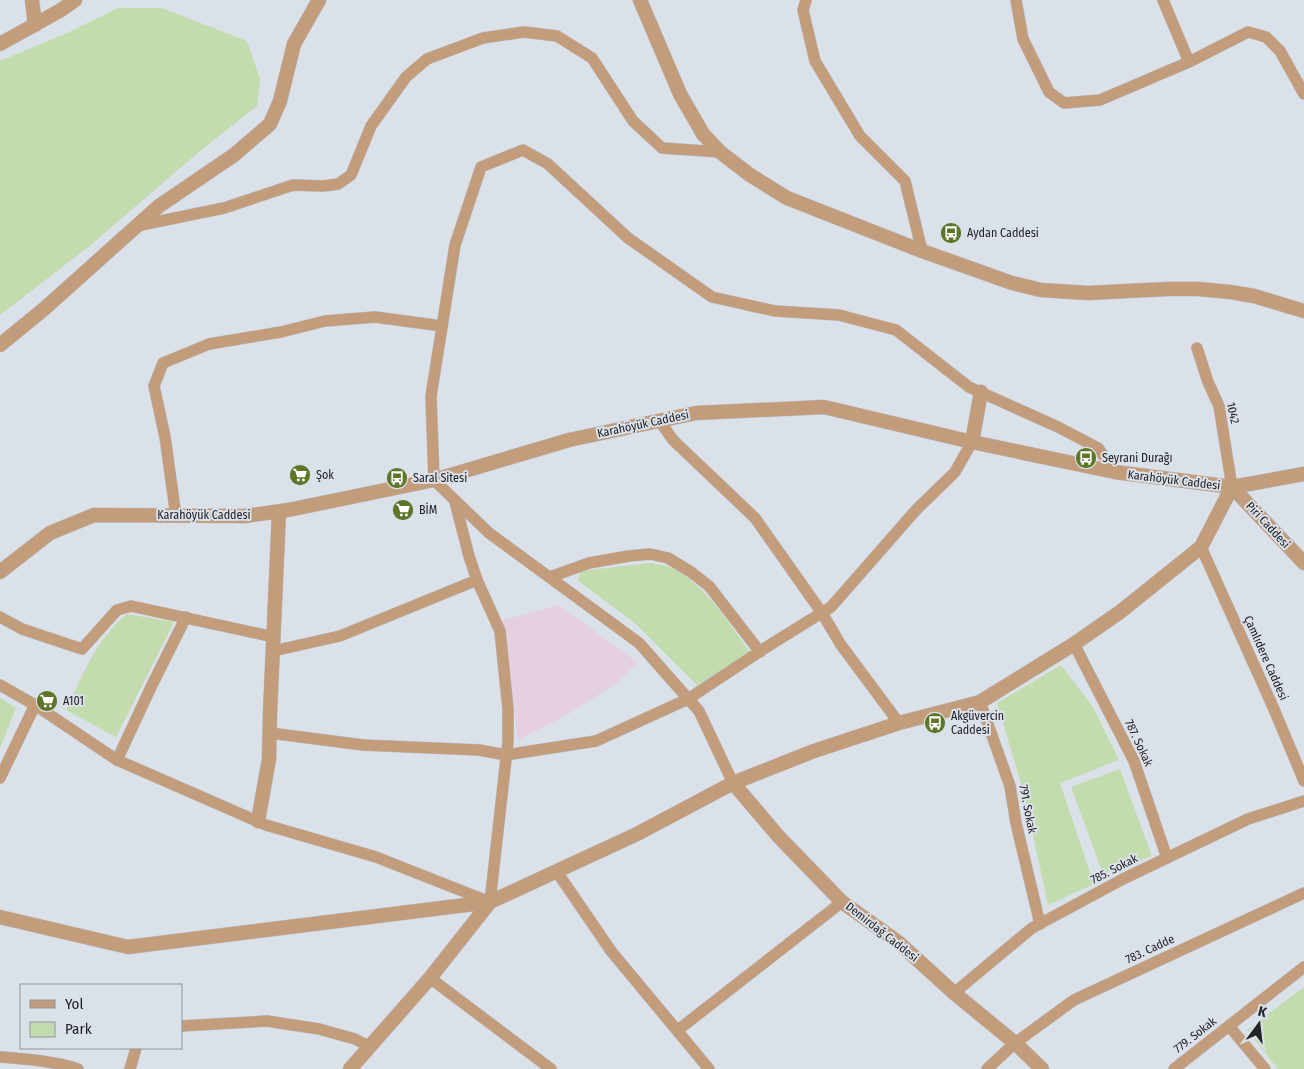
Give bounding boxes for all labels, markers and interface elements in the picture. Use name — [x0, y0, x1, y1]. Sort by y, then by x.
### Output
bus stop icon: Aydan Caddesi — [939, 221, 963, 245]
place label: Aydan Caddesi — [967, 226, 1039, 240]
street label: 1042 — [1224, 401, 1242, 425]
street label: Karahöyük Caddesi — [596, 407, 690, 441]
bus stop icon: Seyrani Durağı — [1074, 446, 1098, 470]
place label: Seyrani Durağı — [1102, 451, 1173, 465]
supermarket icon: Şok — [288, 463, 312, 487]
bus stop icon: Saral Sitesi — [385, 466, 409, 490]
street label: Karahöyük Caddesi — [1127, 467, 1221, 493]
place label: Şok — [316, 468, 334, 482]
place label: Saral Sitesi — [413, 471, 467, 485]
supermarket icon: BİM — [391, 498, 415, 522]
street label: Piri Caddesi — [1243, 499, 1293, 551]
place label: BİM — [419, 502, 437, 517]
street label: Karahöyük Caddesi — [157, 508, 251, 522]
street label: Çamlıdere Caddesi — [1241, 614, 1291, 702]
supermarket icon: A101 — [35, 689, 59, 713]
place label: A101 — [63, 694, 84, 708]
place label: Akgüvercin Caddesi — [951, 709, 1004, 737]
bus stop icon: Akgüvercin Caddesi — [923, 711, 947, 735]
street label: 787. Sokak — [1122, 717, 1156, 769]
street label: 791. Sokak — [1016, 783, 1040, 835]
street label: 785. Sokak — [1088, 851, 1140, 887]
street label: Demirdağ Caddesi — [843, 899, 921, 965]
street label: 783. Cadde — [1123, 932, 1177, 966]
legend — [20, 984, 182, 1049]
text: Yol — [65, 995, 83, 1013]
north arrow — [1234, 999, 1284, 1049]
text: K — [1256, 1003, 1269, 1021]
street label: 779. Sokak — [1171, 1014, 1219, 1056]
text: Park — [65, 1020, 92, 1038]

